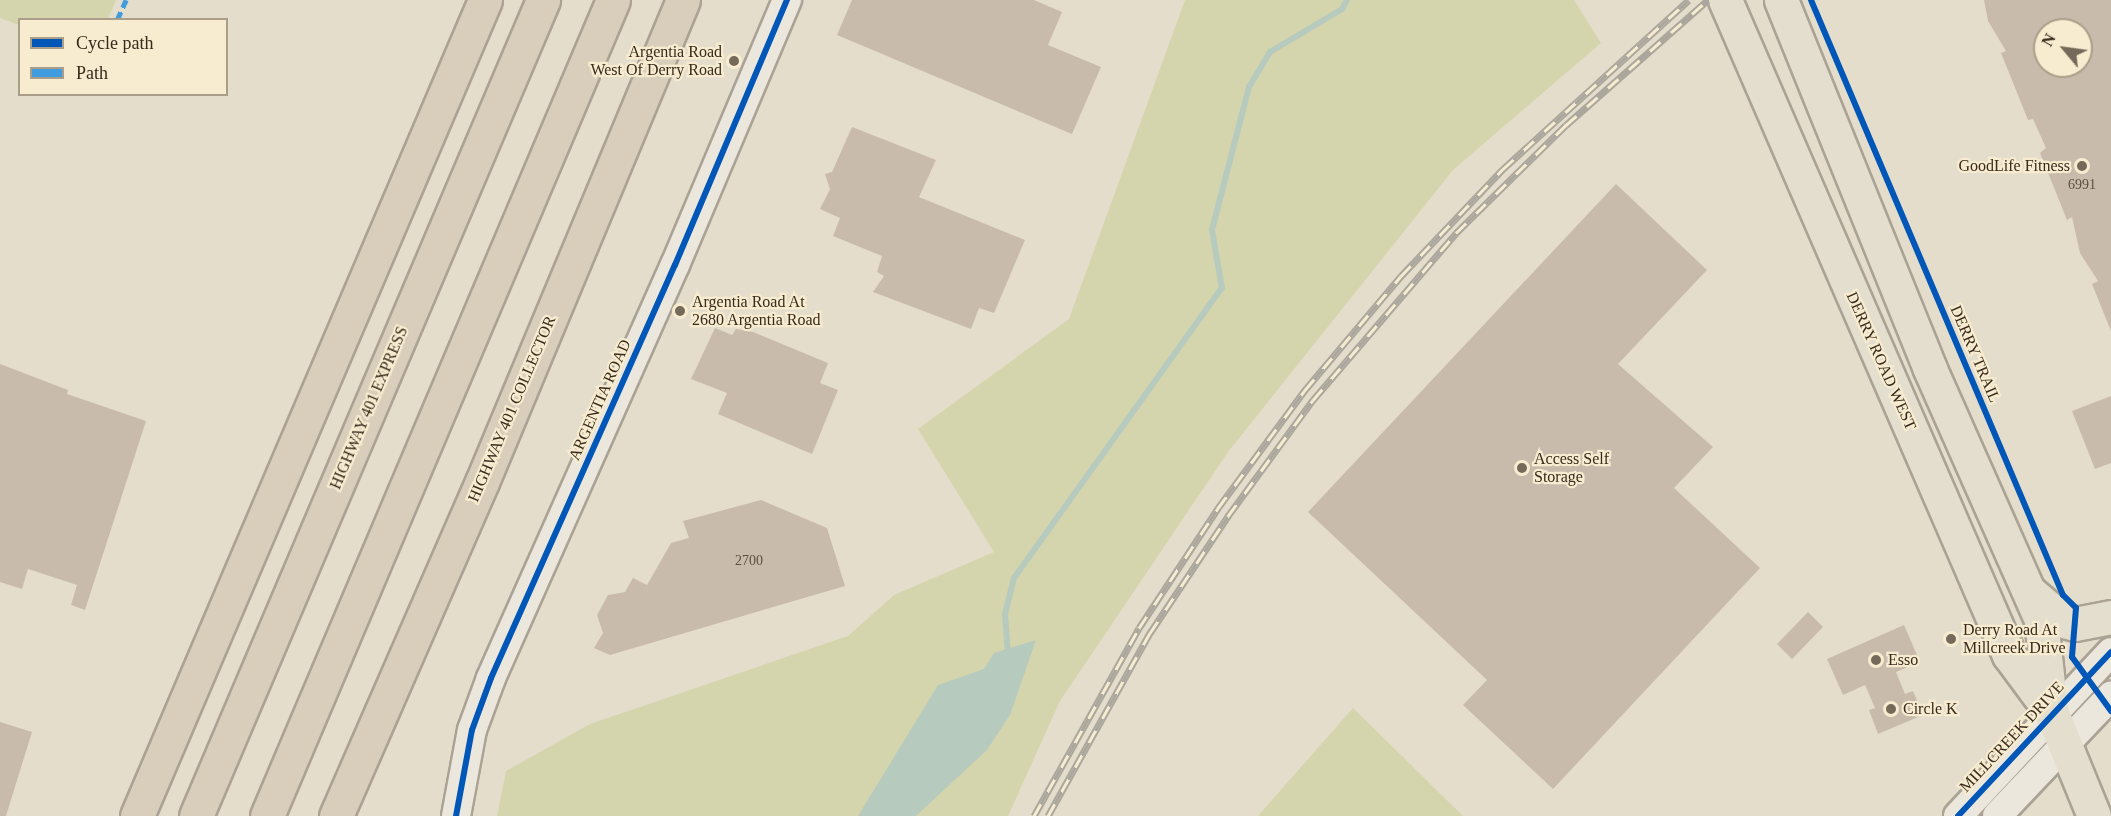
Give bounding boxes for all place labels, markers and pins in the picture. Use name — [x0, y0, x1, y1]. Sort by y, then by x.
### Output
place label: Argentia Road West Of Derry Road — [590, 42, 722, 80]
marker: Argentia Road West Of Derry Road — [727, 54, 741, 68]
place label: GoodLife Fitness — [1958, 156, 2070, 176]
marker: GoodLife Fitness — [2075, 159, 2089, 173]
place label: Argentia Road At 2680 Argentia Road — [692, 292, 821, 330]
marker: Argentia Road At 2680 Argentia Road — [673, 304, 687, 318]
place label: Access Self Storage — [1534, 449, 1609, 487]
marker: Access Self Storage — [1515, 461, 1529, 475]
place label: Derry Road At Millcreek Drive — [1963, 620, 2066, 658]
marker: Derry Road At Millcreek Drive — [1944, 632, 1958, 646]
place label: Esso — [1888, 650, 1918, 670]
marker: Esso — [1869, 653, 1883, 667]
place label: Circle K — [1903, 699, 1958, 719]
marker: Circle K — [1884, 702, 1898, 716]

